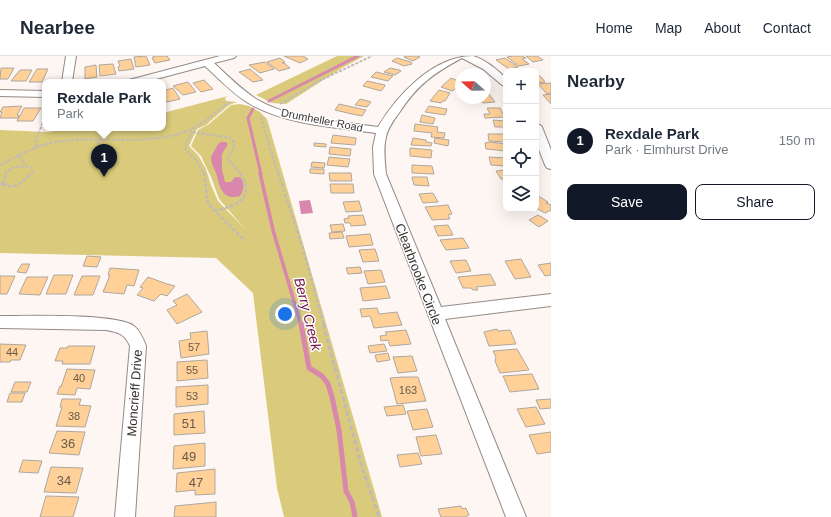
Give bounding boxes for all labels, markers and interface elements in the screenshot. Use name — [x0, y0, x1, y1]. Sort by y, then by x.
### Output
text: Nearbee — [20, 17, 95, 38]
text: Home — [596, 20, 633, 36]
text: Map — [655, 20, 682, 36]
text: About — [704, 20, 741, 36]
text: Contact — [763, 20, 811, 36]
north arrow — [455, 68, 491, 104]
map controls — [503, 68, 539, 212]
button: + — [503, 68, 539, 104]
text: Nearby — [567, 72, 625, 91]
popup — [42, 79, 166, 131]
text: Rexdale Park — [57, 89, 151, 106]
button: − — [503, 104, 539, 140]
text: Park — [57, 106, 84, 121]
street label: Drumheller Road — [280, 106, 364, 134]
text: Rexdale Park — [605, 125, 699, 142]
text: 1 — [576, 133, 584, 148]
text: 150 m — [779, 133, 815, 148]
button: locate — [503, 140, 539, 176]
text: Park · Elmhurst Drive — [605, 142, 729, 157]
pin: 1 — [91, 144, 117, 177]
button: layers — [503, 176, 539, 212]
button: Save — [567, 184, 687, 220]
button: Share — [695, 184, 815, 220]
street label: Clearbrooke Circle — [392, 221, 445, 327]
water label: Berry Creek — [291, 276, 325, 353]
your location — [275, 304, 295, 324]
house number: 57 — [188, 341, 200, 353]
house number: 44 — [6, 346, 18, 358]
street label: Moncrieff Drive — [124, 349, 145, 437]
house number: 55 — [186, 364, 198, 376]
house number: 40 — [73, 372, 85, 384]
house number: 163 — [399, 384, 417, 396]
house number: 53 — [186, 390, 198, 402]
house number: 38 — [68, 410, 80, 422]
house number: 51 — [182, 416, 196, 431]
house number: 36 — [61, 436, 75, 451]
house number: 49 — [182, 449, 196, 464]
house number: 34 — [57, 473, 71, 488]
house number: 47 — [189, 475, 203, 490]

